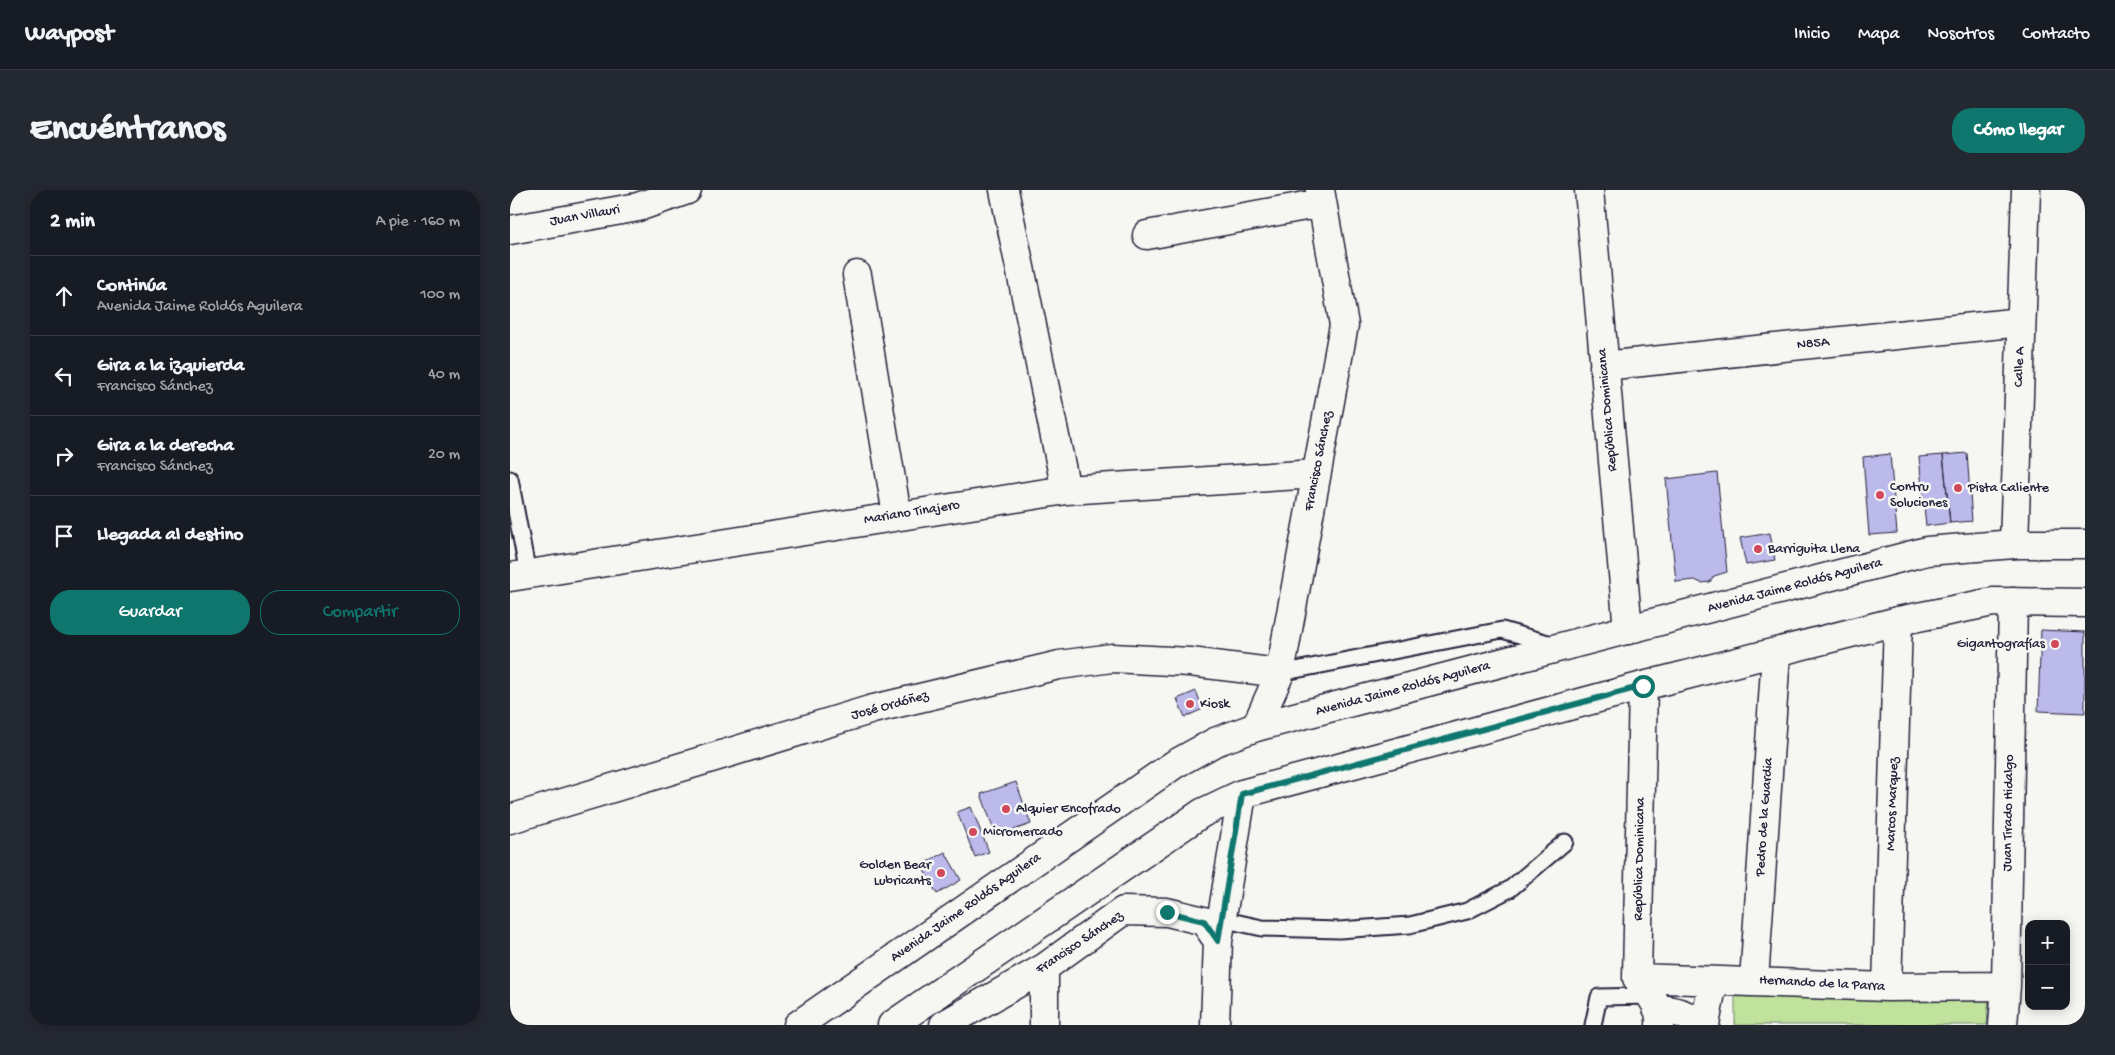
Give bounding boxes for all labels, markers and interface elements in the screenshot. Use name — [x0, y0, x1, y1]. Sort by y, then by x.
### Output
text: Waypost — [25, 20, 113, 49]
text: Inicio — [1794, 24, 1830, 45]
text: Mapa — [1858, 24, 1899, 45]
text: Nosotros — [1927, 24, 1994, 45]
text: Contacto — [2022, 24, 2090, 45]
button: Cómo llegar — [1952, 108, 2085, 153]
text: Encuéntranos — [30, 110, 225, 151]
street label: Juan Villauri — [549, 201, 621, 231]
text: 2 min — [50, 210, 95, 235]
text: A pie · 160 m — [376, 213, 460, 232]
text: Continúa — [97, 275, 167, 298]
icon: ahead — [50, 282, 78, 310]
text: 100 m — [420, 286, 460, 305]
text: Avenida Jaime Roldós Aguilera — [97, 298, 303, 317]
street label: N85A — [1796, 334, 1831, 354]
street label: Calle A — [2011, 346, 2029, 387]
street label: República Dominicana — [1594, 347, 1622, 472]
text: Gira a la izquierda — [97, 355, 244, 378]
icon: left — [50, 362, 78, 390]
text: 40 m — [428, 366, 460, 385]
text: Francisco Sánchez — [97, 378, 213, 397]
street label: Francisco Sánchez — [1301, 409, 1337, 513]
text: Gira a la derecha — [97, 435, 234, 458]
icon: right — [50, 442, 78, 470]
text: 20 m — [428, 446, 460, 465]
text: Francisco Sánchez — [97, 458, 213, 477]
place label: Contru Soluciones — [1890, 479, 1948, 512]
place label: Pista Caliente — [1967, 480, 2050, 497]
marker: Pista Caliente — [1952, 482, 1964, 494]
marker: Contru Soluciones — [1874, 489, 1886, 501]
street label: Mariano Tinajero — [863, 497, 961, 529]
icon: arrive — [50, 522, 78, 550]
text: Llegada al destino — [97, 524, 243, 547]
place label: Barriguita Llena — [1767, 541, 1861, 558]
marker: Barriguita Llena — [1752, 543, 1764, 555]
street label: Avenida Jaime Roldós Aguilera — [1706, 554, 1885, 617]
button: Guardar — [50, 590, 250, 635]
button: Compartir — [260, 590, 460, 635]
place label: Gigantografías — [1957, 636, 2046, 653]
marker: Gigantografías — [2049, 638, 2061, 650]
street label: Avenida Jaime Roldós Aguilera — [1314, 657, 1493, 720]
route start — [1632, 675, 1655, 698]
street label: José Ordóñez — [850, 687, 931, 724]
place label: Kiosk — [1200, 696, 1231, 713]
marker: Kiosk — [1184, 698, 1196, 710]
street label: Juan Tirado Hidalgo — [1999, 754, 2019, 872]
street label: Pedro de la Guardia — [1752, 756, 1778, 878]
street label: Marcos Marquez — [1883, 756, 1903, 851]
street label: República Dominicana — [1630, 796, 1650, 921]
place label: Alquier Encofrado — [1016, 801, 1121, 818]
marker: Alquier Encofrado — [1000, 803, 1012, 815]
place label: Micromercado — [983, 824, 1063, 841]
marker: Micromercado — [967, 826, 979, 838]
street label: Avenida Jaime Roldós Aguilera — [887, 849, 1046, 967]
place label: Golden Bear Lubricants — [859, 857, 932, 890]
marker: Golden Bear Lubricants — [935, 867, 947, 879]
route end — [1156, 901, 1179, 924]
street label: Francisco Sánchez — [1032, 907, 1127, 979]
map controls — [2025, 920, 2070, 1010]
button: + — [2025, 920, 2070, 965]
button: − — [2025, 965, 2070, 1010]
street label: Hernando de la Parra — [1759, 972, 1887, 996]

